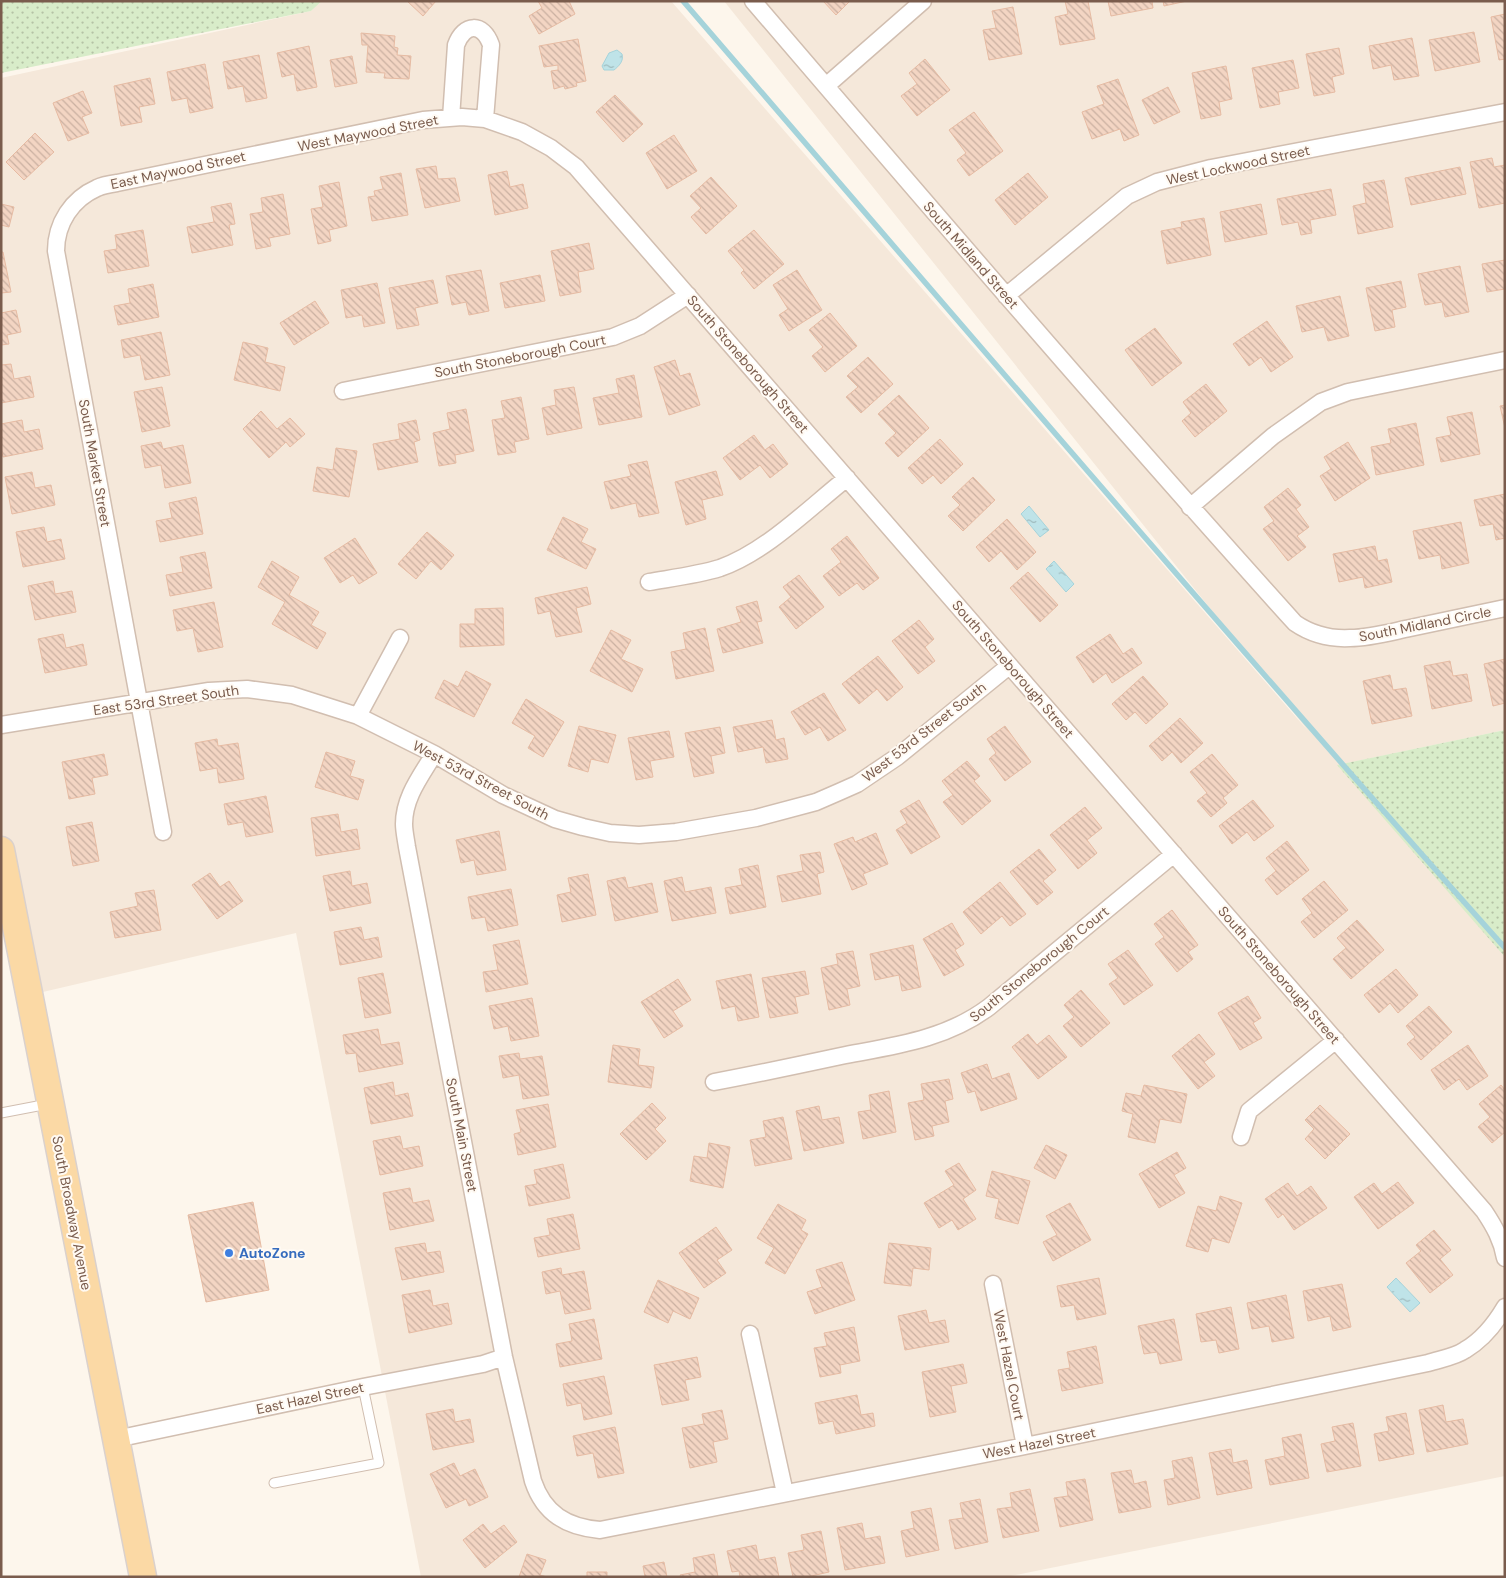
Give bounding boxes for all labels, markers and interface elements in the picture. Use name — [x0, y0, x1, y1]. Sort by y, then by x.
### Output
street label: West Maywood Street — [296, 111, 440, 155]
street label: West Lockwood Street — [1165, 141, 1311, 189]
street label: East Maywood Street — [109, 147, 247, 193]
street label: South Midland Street — [919, 198, 1023, 312]
street label: South Stoneborough Street — [683, 291, 813, 437]
street label: South Stoneborough Court — [433, 331, 607, 381]
street label: South Market Street — [75, 398, 115, 528]
street label: South Stoneborough Street — [948, 596, 1078, 742]
street label: South Midland Circle — [1357, 602, 1493, 646]
street label: West 53rd Street South — [858, 678, 990, 786]
street label: East 53rd Street South — [92, 681, 240, 719]
street label: West 53rd Street South — [410, 736, 552, 824]
street label: South Stoneborough Court — [966, 902, 1112, 1026]
street label: South Stoneborough Street — [1214, 902, 1344, 1048]
street label: South Main Street — [442, 1076, 482, 1194]
street label: South Broadway Avenue — [48, 1134, 96, 1292]
place label: AutoZone — [239, 1244, 306, 1262]
marker: AutoZone — [223, 1247, 235, 1259]
street label: West Hazel Court — [989, 1308, 1029, 1422]
street label: East Hazel Street — [255, 1378, 365, 1418]
street label: West Hazel Street — [981, 1423, 1097, 1463]

